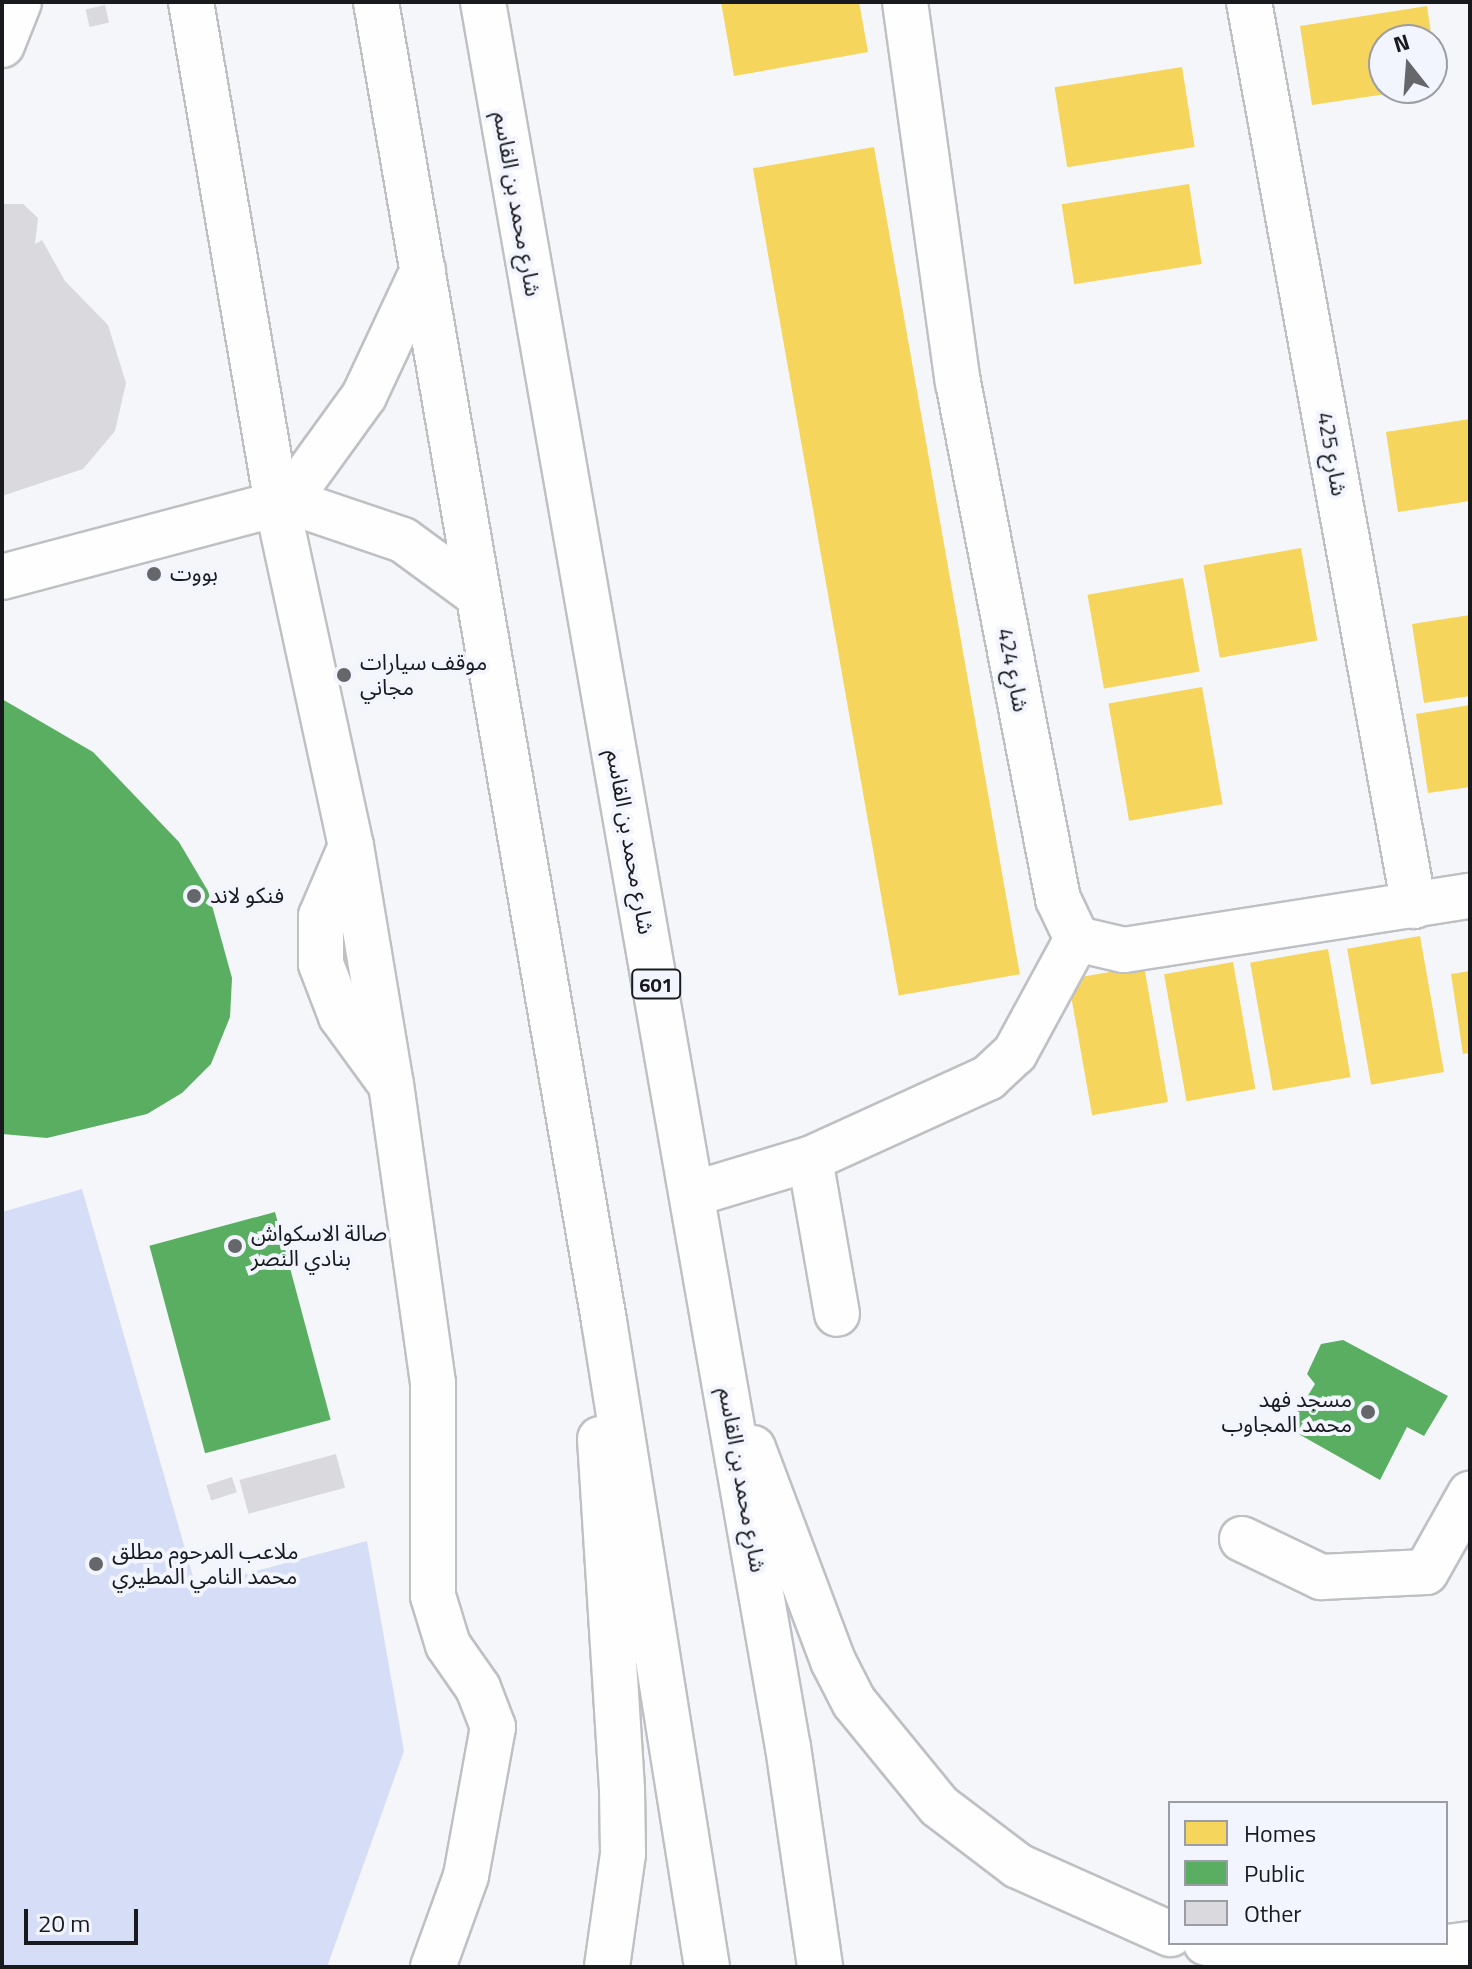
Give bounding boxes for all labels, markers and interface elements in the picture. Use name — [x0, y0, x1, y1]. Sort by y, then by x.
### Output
north arrow — [1368, 24, 1448, 104]
text: N — [1389, 24, 1414, 61]
street label: شارع محمد بن القاسم — [488, 110, 546, 298]
street label: شارع 425 — [1312, 410, 1352, 498]
place label: بووت — [170, 561, 218, 587]
marker: بووت — [145, 565, 163, 583]
street label: شارع 424 — [992, 626, 1034, 714]
place label: موقف سيارات مجاني — [360, 649, 487, 700]
marker: موقف سيارات مجاني — [335, 666, 353, 684]
street label: شارع محمد بن القاسم — [601, 748, 659, 936]
place label: فنكو لاند — [210, 883, 284, 909]
marker: فنكو لاند — [185, 887, 203, 905]
road number: 601 — [630, 968, 682, 1000]
place label: صالة الاسكواش بنادي النصر — [251, 1220, 387, 1272]
marker: صالة الاسكواش بنادي النصر — [226, 1237, 244, 1255]
street label: شارع محمد بن القاسم — [713, 1386, 771, 1574]
place label: مسجد فهد محمد المجاوب — [1221, 1386, 1352, 1438]
marker: مسجد فهد محمد المجاوب — [1359, 1403, 1377, 1421]
place label: ملاعب المرحوم مطلق محمد النامي المطيري — [112, 1538, 299, 1590]
marker: ملاعب المرحوم مطلق محمد النامي المطيري — [87, 1555, 105, 1573]
legend — [1168, 1801, 1448, 1945]
text: Homes — [1244, 1815, 1316, 1851]
text: Public — [1244, 1855, 1305, 1891]
scale bar — [28, 1893, 142, 1943]
text: Other — [1244, 1895, 1302, 1931]
text: 20 m — [38, 1905, 90, 1941]

